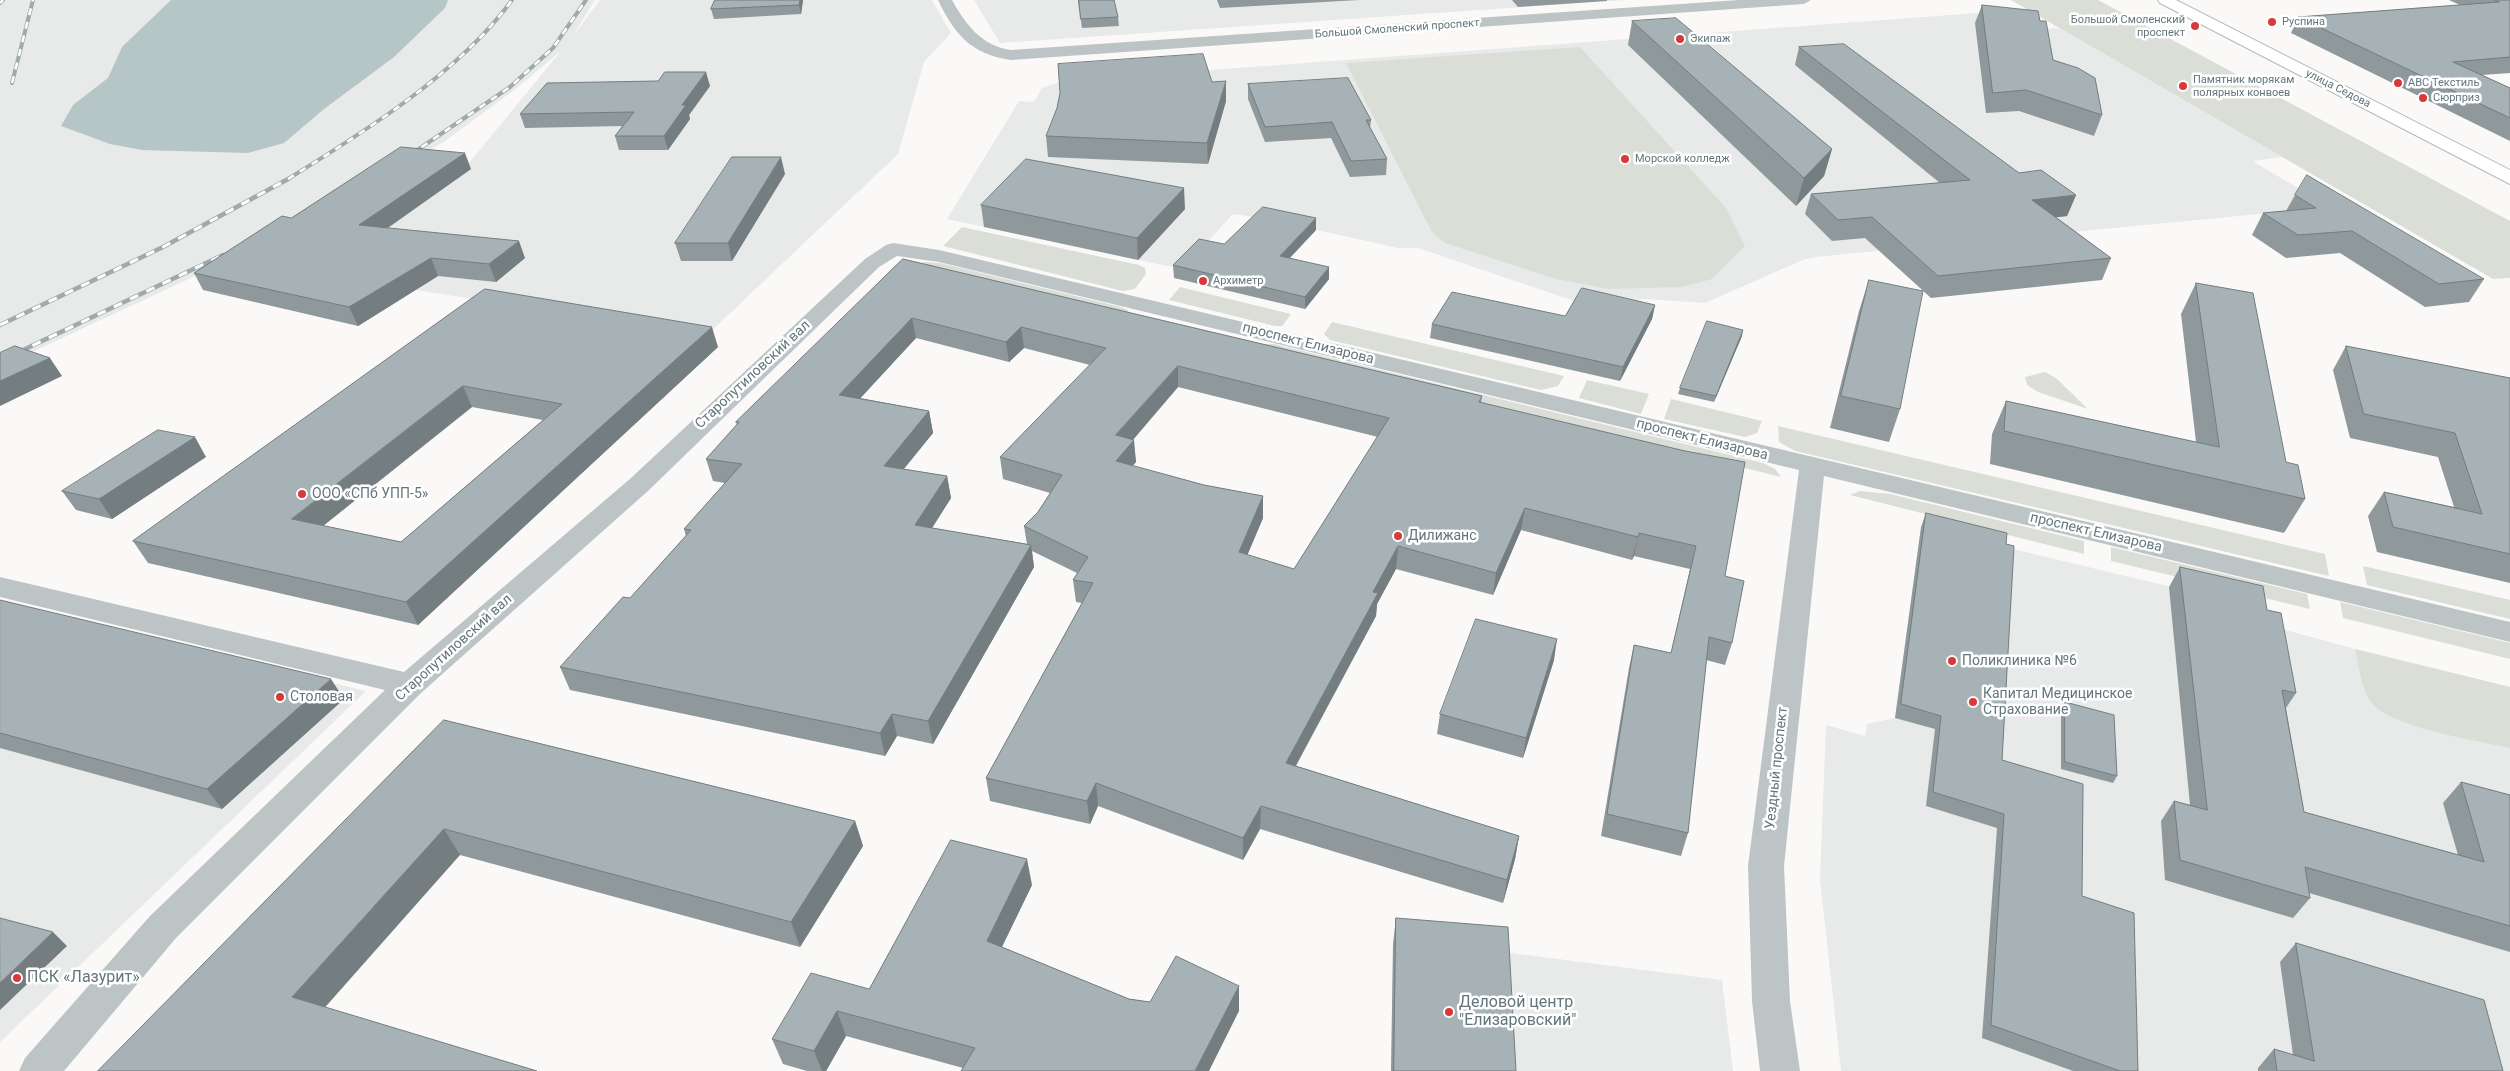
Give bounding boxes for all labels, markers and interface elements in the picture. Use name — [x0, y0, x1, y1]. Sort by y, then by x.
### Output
place label: Большой Смоленский проспект — [2071, 13, 2185, 39]
place label: Руспина — [2282, 15, 2325, 29]
marker: Руспина — [2266, 16, 2278, 28]
street label: Большой Смоленский проспект — [1314, 17, 1480, 41]
marker: Большой Смоленский проспект — [2189, 20, 2201, 32]
place label: Экипаж — [1690, 32, 1730, 46]
marker: Экипаж — [1674, 33, 1686, 45]
street label: улица Седова — [2303, 67, 2373, 111]
place label: Памятник морякам полярных конвоев — [2193, 73, 2294, 99]
place label: ABC Текстиль — [2408, 76, 2479, 90]
marker: ABC Текстиль — [2392, 77, 2404, 89]
marker: Памятник морякам полярных конвоев — [2177, 80, 2189, 92]
place label: Сюрприз — [2433, 91, 2480, 105]
marker: Сюрприз — [2417, 92, 2429, 104]
place label: Морской колледж — [1635, 152, 1730, 166]
marker: Морской колледж — [1619, 153, 1631, 165]
place label: Архиметр — [1213, 274, 1263, 288]
marker: Архиметр — [1197, 275, 1209, 287]
street label: Старопутиловский вал — [692, 317, 814, 433]
street label: проспект Елизарова — [1241, 320, 1375, 368]
street label: проспект Елизарова — [1635, 416, 1769, 464]
place label: ООО «СПб УПП-5» — [312, 486, 428, 502]
marker: ООО «СПб УПП-5» — [296, 488, 308, 500]
street label: проспект Елизарова — [2028, 510, 2164, 556]
place label: Дилижанс — [1408, 528, 1477, 544]
marker: Дилижанс — [1392, 530, 1404, 542]
street label: Старопутиловский вал — [392, 591, 516, 705]
place label: Поликлиника №6 — [1962, 653, 2077, 669]
marker: Поликлиника №6 — [1946, 655, 1958, 667]
place label: Капитал Медицинское Страхование — [1983, 686, 2132, 719]
place label: Столовая — [290, 689, 353, 705]
marker: Столовая — [274, 691, 286, 703]
marker: Капитал Медицинское Страхование — [1967, 696, 1979, 708]
street label: Уездный проспект — [1762, 706, 1792, 830]
place label: ПСК «Лазурит» — [27, 968, 140, 988]
marker: ПСК «Лазурит» — [11, 972, 23, 984]
place label: Деловой центр "Елизаровский" — [1459, 993, 1576, 1031]
marker: Деловой центр "Елизаровский" — [1443, 1006, 1455, 1018]

